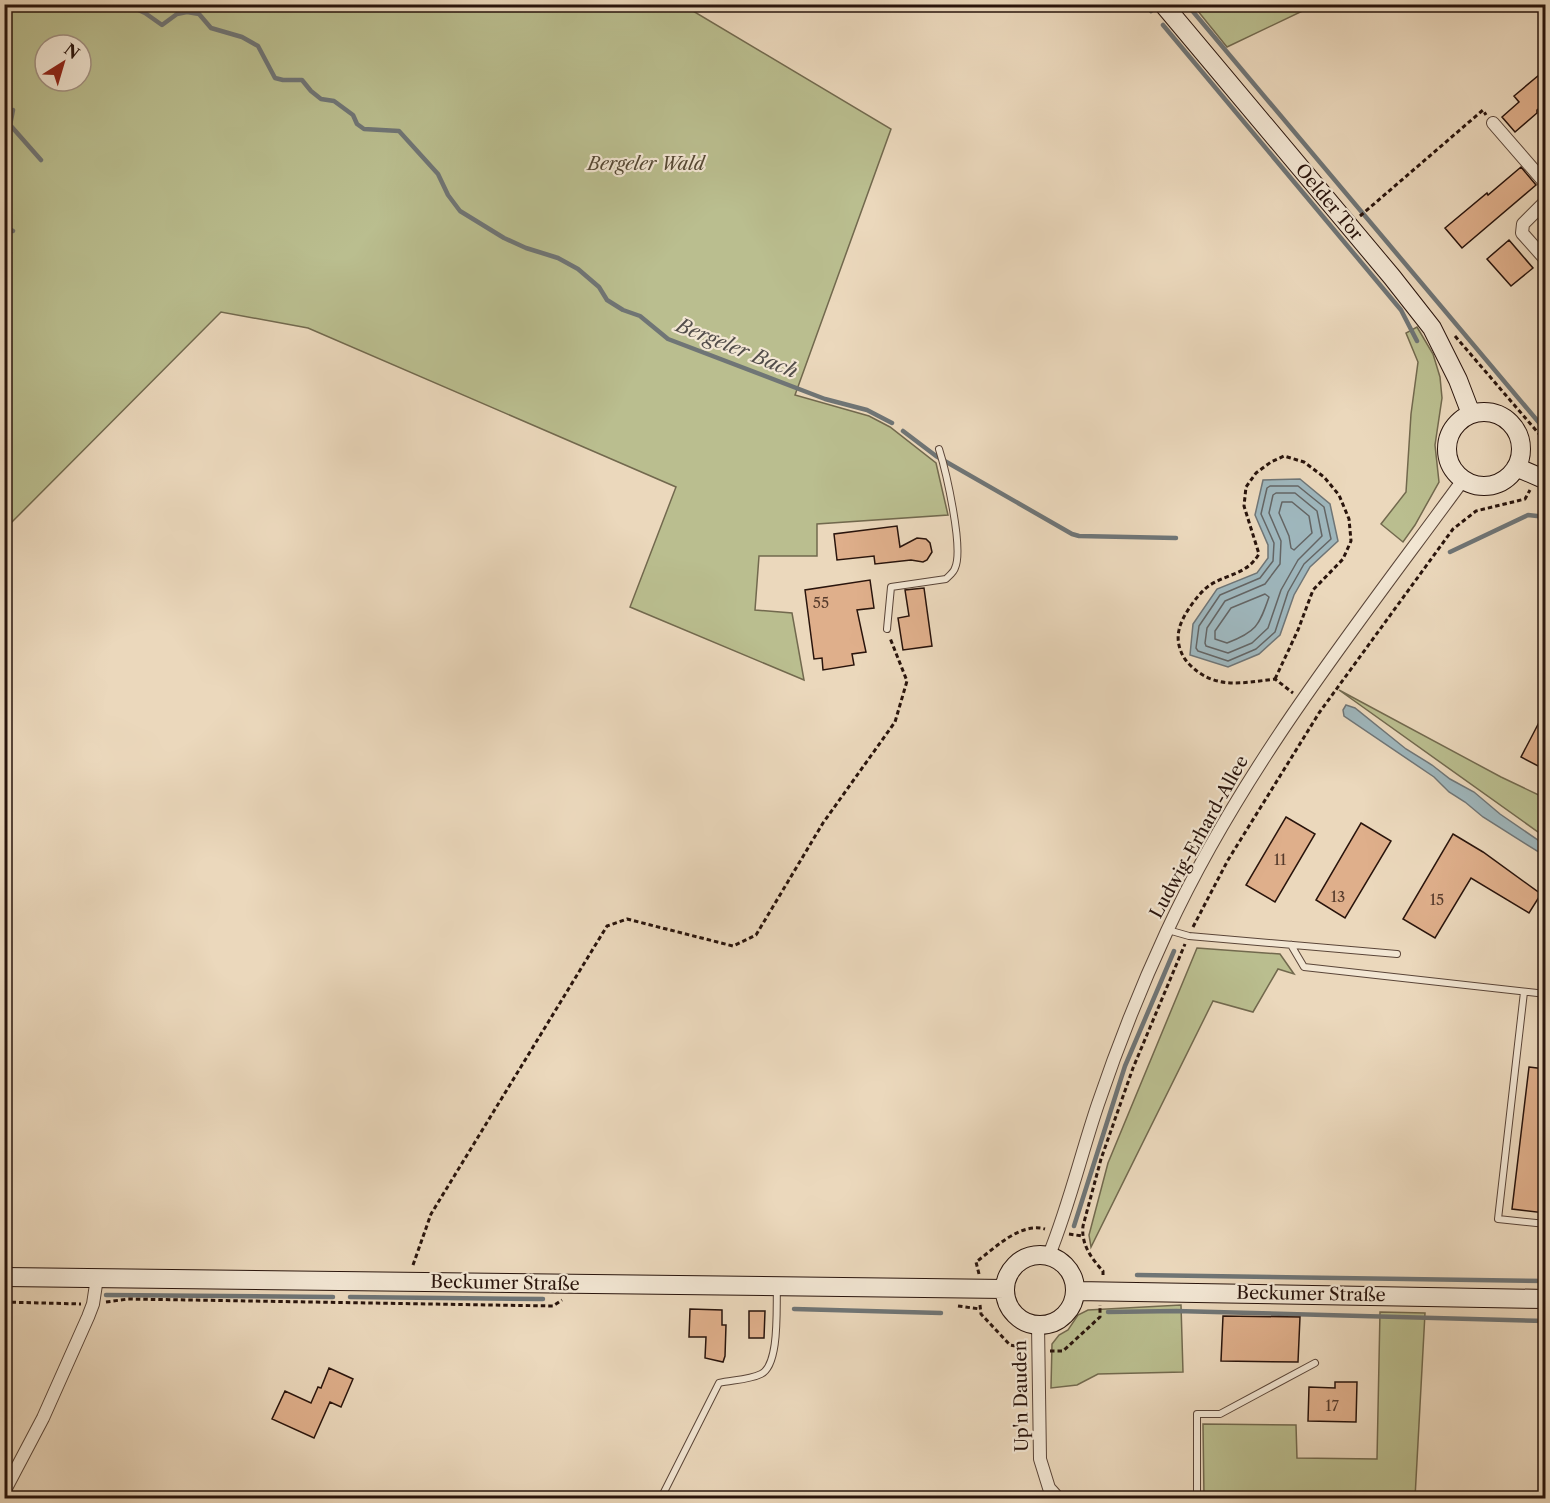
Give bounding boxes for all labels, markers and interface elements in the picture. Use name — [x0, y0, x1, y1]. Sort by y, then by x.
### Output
north arrow — [33, 33, 93, 93]
text: N — [60, 39, 84, 63]
park label: Bergeler Wald — [586, 153, 707, 175]
street label: Oelder Tor — [1291, 159, 1368, 245]
water label: Bergeler Bach — [671, 312, 801, 383]
house number: 55 — [813, 593, 829, 612]
street label: Ludwig-Erhard-Allee — [1145, 752, 1253, 922]
house number: 11 — [1274, 850, 1287, 869]
house number: 13 — [1331, 887, 1345, 906]
house number: 15 — [1430, 890, 1444, 909]
street label: Beckumer Straße — [430, 1271, 580, 1295]
street label: Beckumer Straße — [1236, 1282, 1386, 1306]
street label: Up'n Dauden — [1009, 1340, 1033, 1452]
house number: 17 — [1325, 1396, 1339, 1415]

